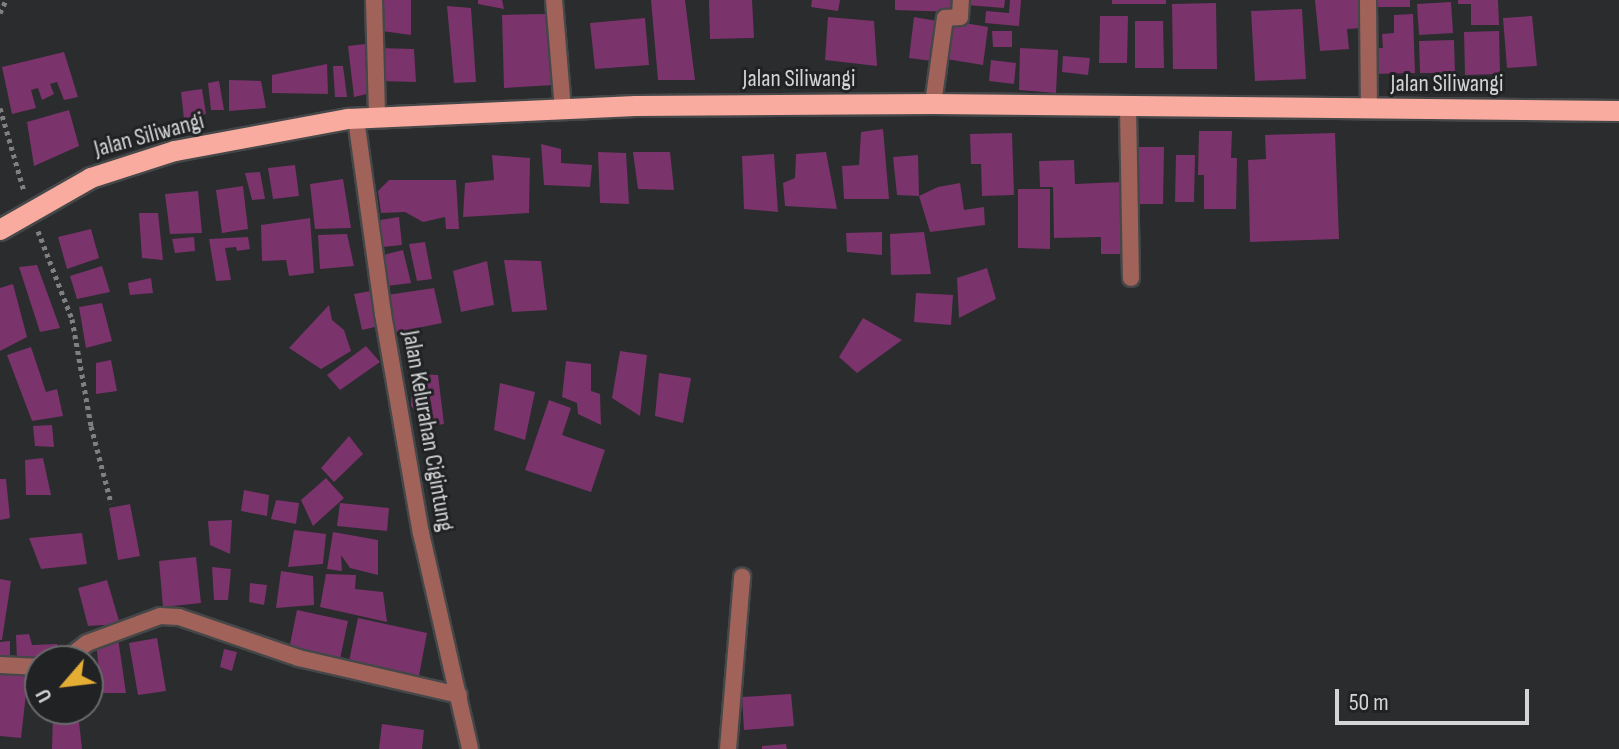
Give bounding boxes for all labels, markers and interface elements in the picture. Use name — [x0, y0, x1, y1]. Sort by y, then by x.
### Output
street label: Jalan Siliwangi — [743, 65, 855, 93]
street label: Jalan Siliwangi — [1391, 70, 1503, 98]
street label: Jalan Siliwangi — [91, 106, 207, 164]
street label: Jalan Kelurahan Cigintung — [396, 328, 460, 534]
north arrow — [24, 645, 104, 725]
scale bar — [1339, 673, 1533, 723]
text: U — [30, 684, 59, 707]
text: 50 m — [1349, 688, 1389, 717]

